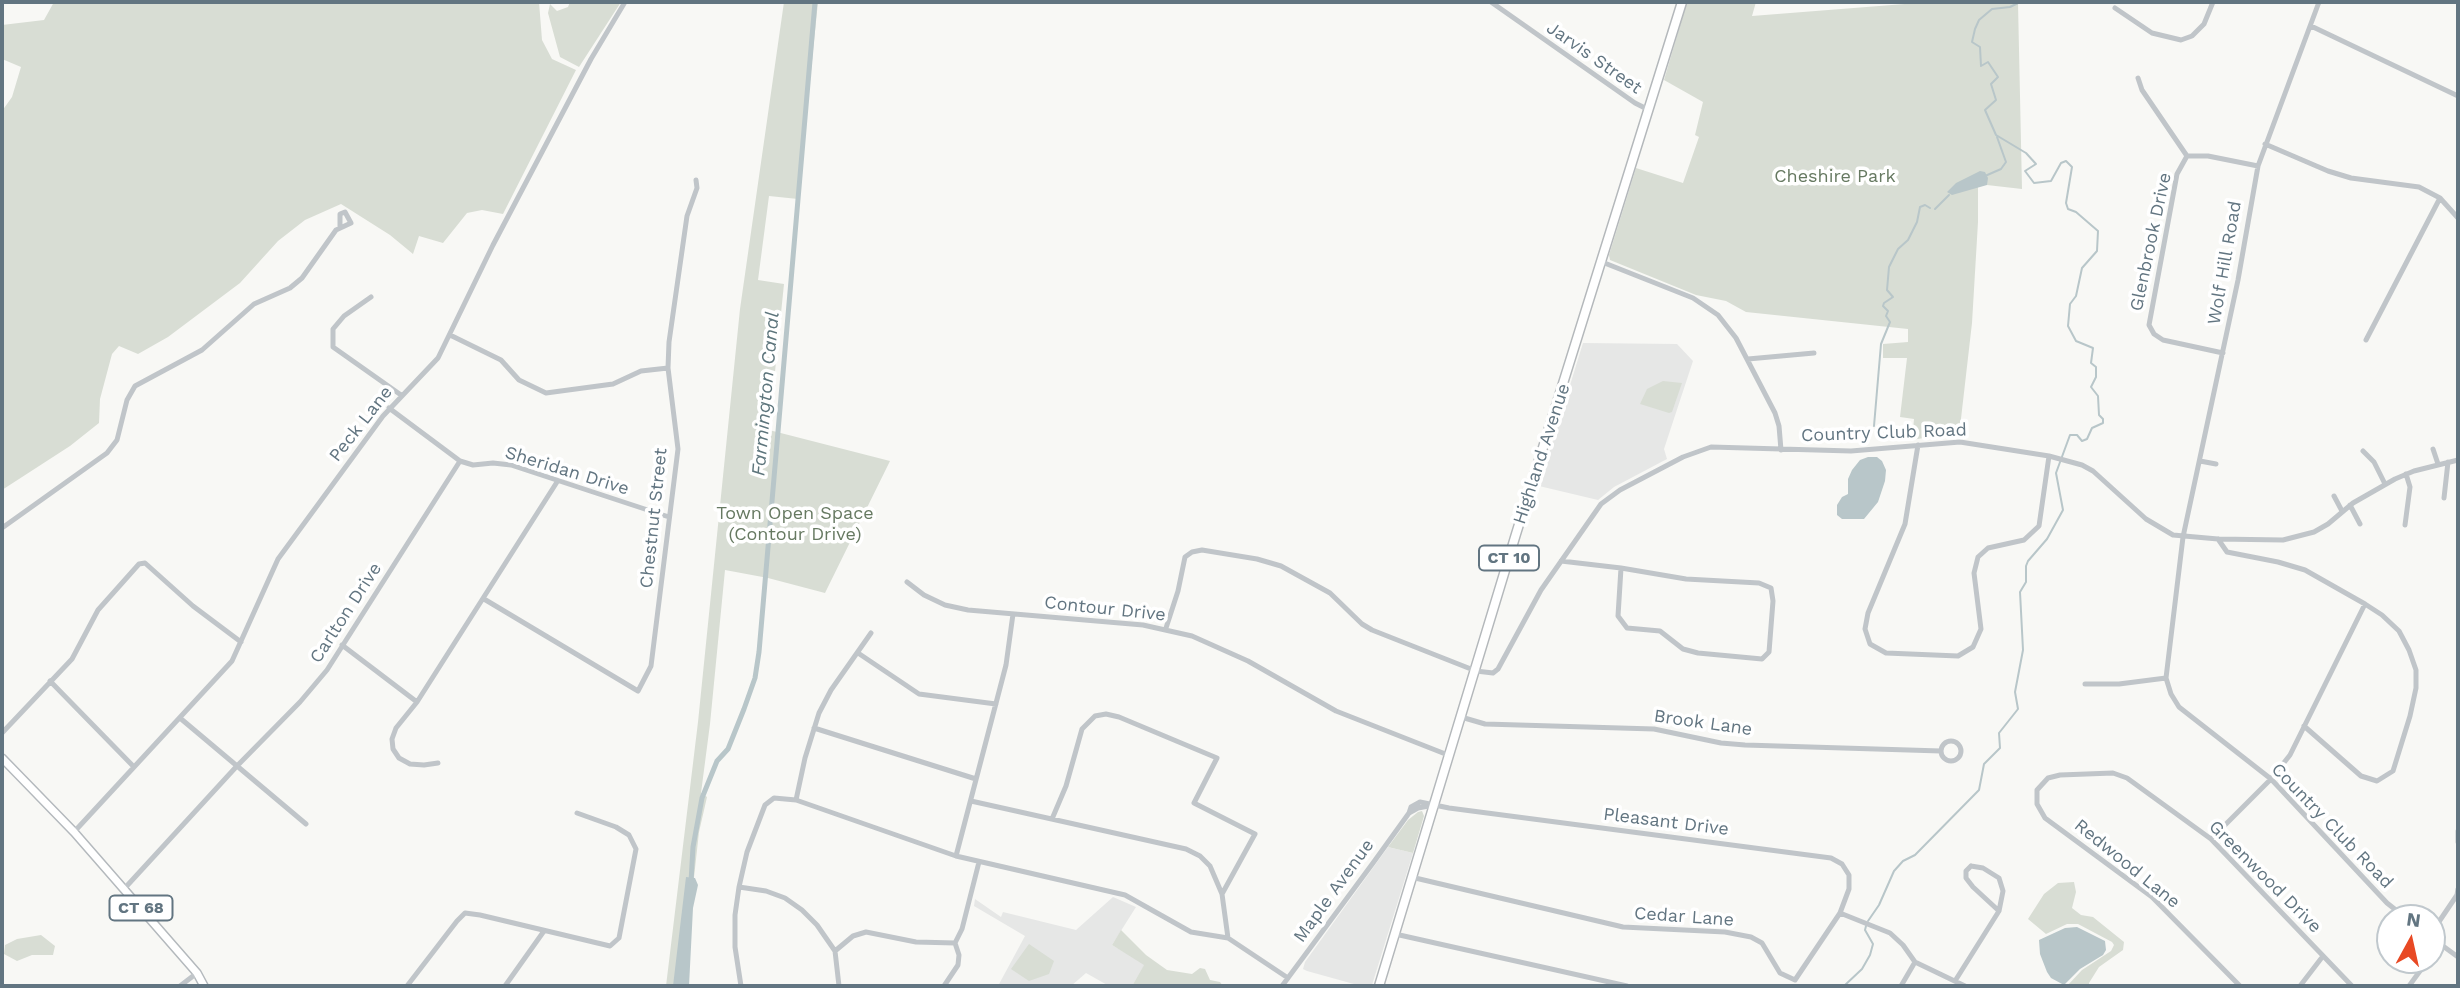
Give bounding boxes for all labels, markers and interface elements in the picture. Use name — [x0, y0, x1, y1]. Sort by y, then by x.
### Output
street label: Jarvis Street — [1542, 17, 1646, 99]
park label: Cheshire Park — [1774, 166, 1896, 188]
street label: Glenbrook Drive — [2126, 171, 2176, 313]
street label: Wolf Hill Road — [2203, 199, 2247, 327]
water label: Farmington Canal — [747, 311, 785, 477]
street label: Highland Avenue — [1509, 381, 1575, 527]
street label: Peck Lane — [325, 382, 397, 466]
street label: Country Club Road — [1801, 419, 1967, 447]
street label: Sheridan Drive — [502, 442, 632, 500]
street label: Chestnut Street — [636, 447, 672, 589]
park label: Town Open Space (Contour Drive) — [716, 503, 874, 546]
road number: CT 10 — [1479, 545, 1539, 570]
street label: Carlton Drive — [306, 559, 386, 667]
street label: Contour Drive — [1043, 592, 1167, 626]
street label: Brook Lane — [1652, 705, 1754, 741]
street label: Country Club Road — [2267, 759, 2397, 893]
street label: Pleasant Drive — [1602, 804, 1730, 840]
street label: Redwood Lane — [2070, 815, 2184, 913]
street label: Greenwood Drive — [2204, 816, 2326, 938]
street label: Maple Avenue — [1289, 835, 1379, 947]
road number: CT 68 — [110, 896, 172, 920]
street label: Cedar Lane — [1633, 903, 1735, 931]
north arrow — [2376, 904, 2446, 974]
text: N — [2405, 907, 2422, 932]

